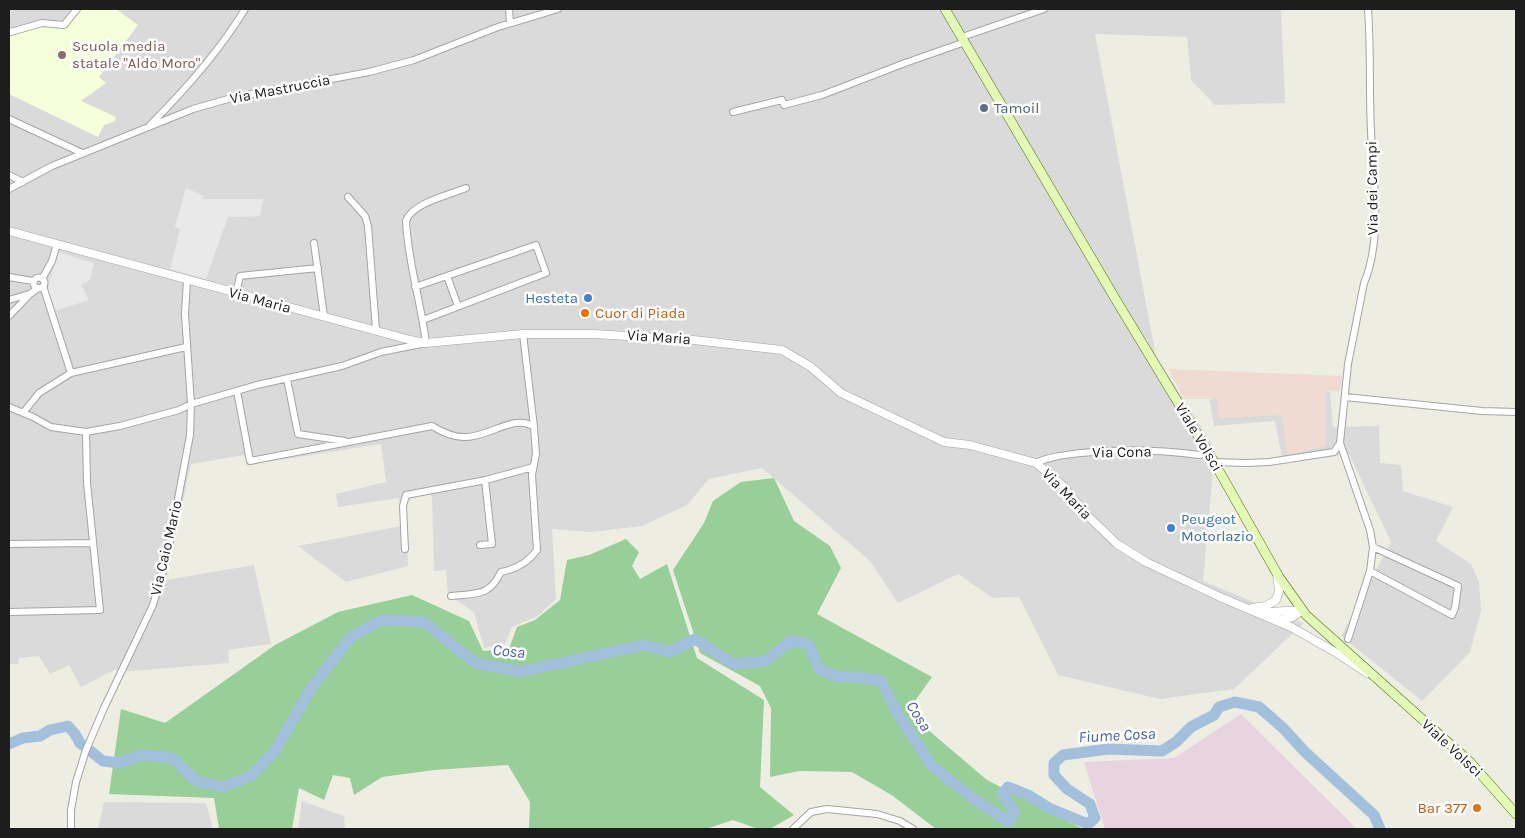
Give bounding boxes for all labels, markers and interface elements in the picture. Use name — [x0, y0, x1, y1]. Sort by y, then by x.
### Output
place label: Scuola media statale "Aldo Moro" — [72, 37, 201, 72]
marker: Scuola media statale "Aldo Moro" — [56, 49, 68, 61]
street label: Via Mastruccia — [228, 70, 332, 108]
place label: Tamoil — [994, 99, 1039, 117]
marker: Tamoil — [978, 102, 990, 114]
street label: Via dei Campi — [1362, 141, 1382, 235]
street label: Via Maria — [227, 283, 293, 317]
place label: Hesteta — [525, 289, 578, 307]
marker: Hesteta — [582, 292, 594, 304]
place label: Cuor di Piada — [595, 304, 686, 322]
marker: Cuor di Piada — [579, 307, 591, 319]
street label: Via Maria — [627, 326, 691, 348]
street label: Viale Volsci — [1171, 399, 1227, 475]
street label: Via Cona — [1092, 442, 1152, 462]
street label: Via Maria — [1038, 465, 1096, 523]
street label: Via Caio Mario — [146, 498, 186, 598]
place label: Peugeot Motorlazio — [1181, 510, 1253, 545]
marker: Peugeot Motorlazio — [1165, 522, 1177, 534]
water label: Cosa — [492, 640, 526, 662]
water label: Cosa — [902, 697, 936, 735]
street label: Viale Volsci — [1418, 715, 1486, 781]
water label: Fiume Cosa — [1078, 723, 1156, 747]
place label: Bar 377 — [1417, 799, 1467, 817]
marker: Bar 377 — [1471, 802, 1483, 814]

